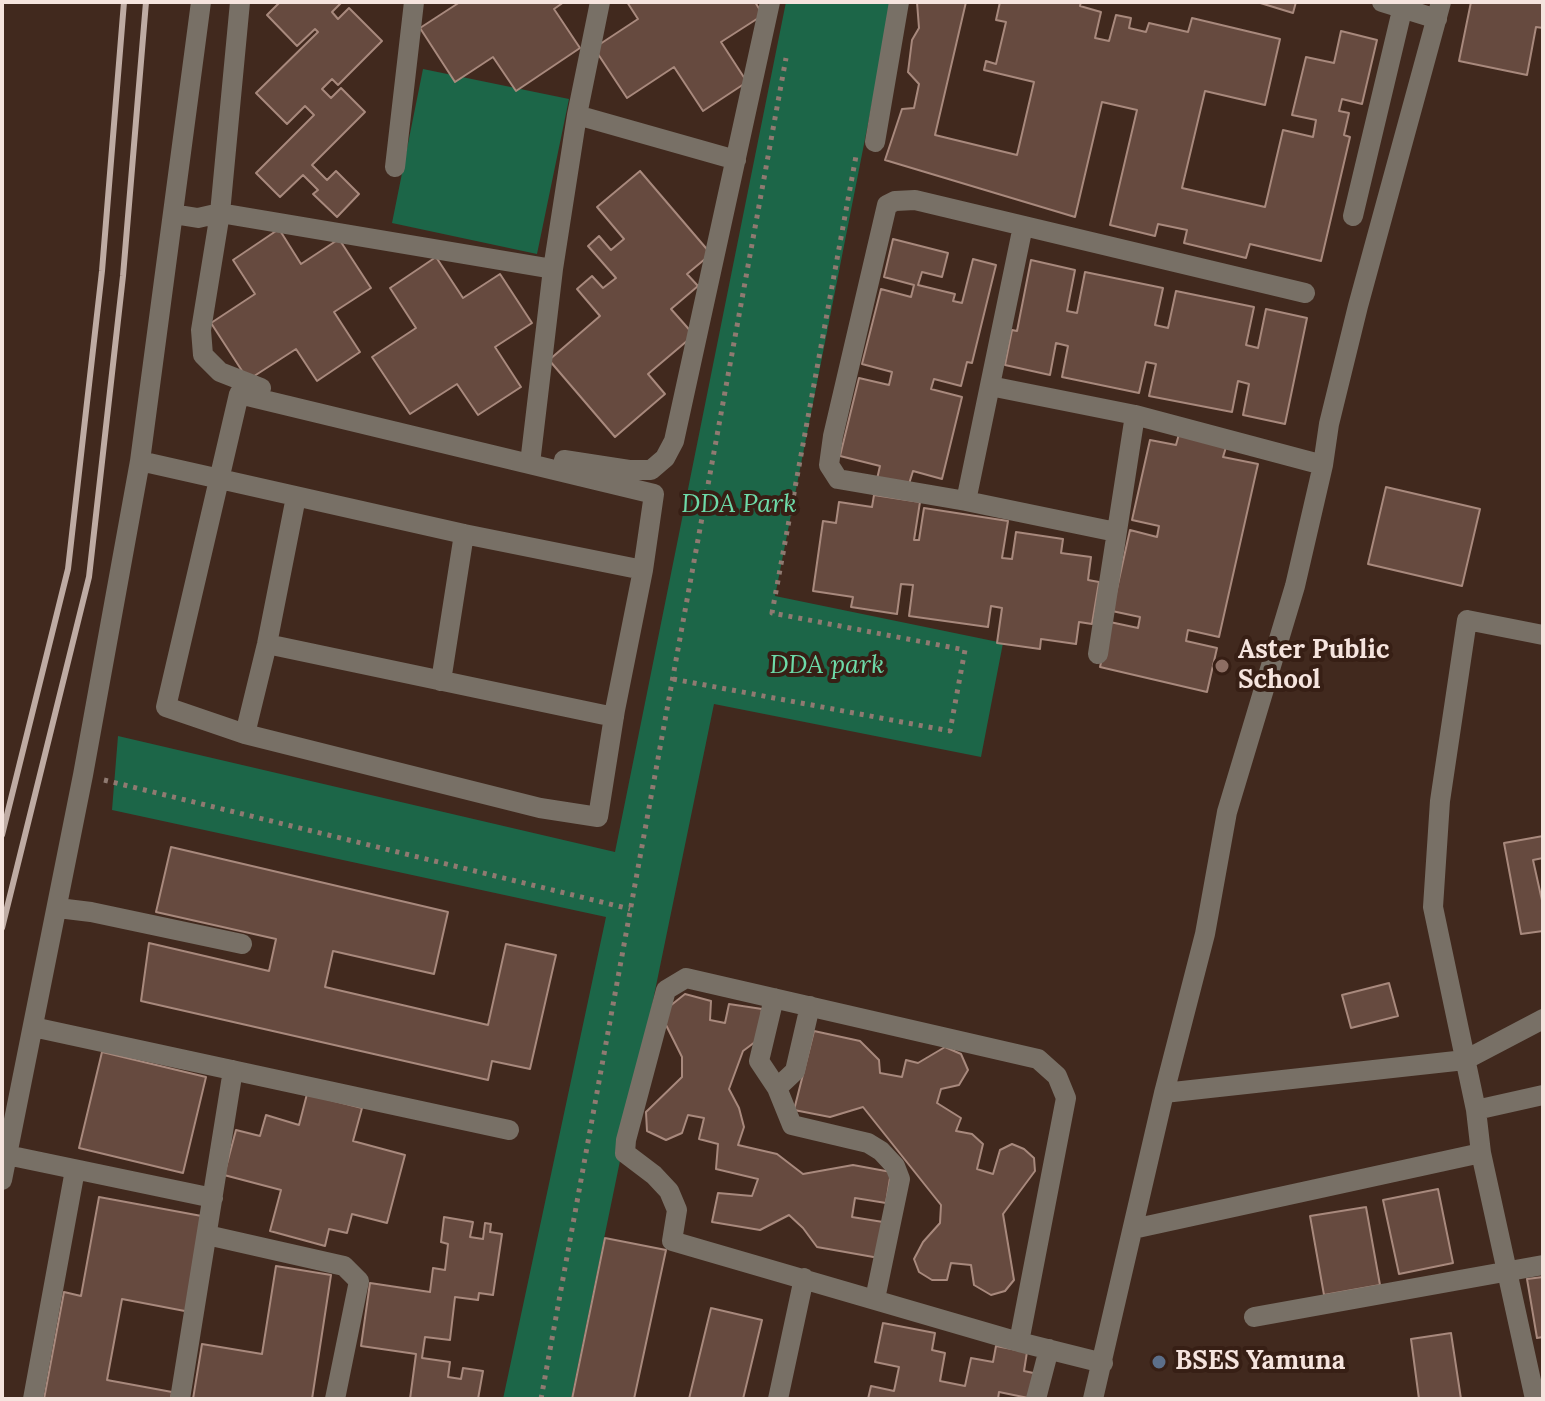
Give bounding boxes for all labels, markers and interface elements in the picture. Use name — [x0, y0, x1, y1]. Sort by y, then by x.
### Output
park label: DDA Park — [681, 489, 797, 521]
place label: Aster Public School — [1238, 635, 1389, 696]
park label: DDA park — [769, 650, 885, 682]
marker: Aster Public School — [1213, 657, 1231, 675]
place label: BSES Yamuna — [1175, 1346, 1345, 1378]
marker: BSES Yamuna — [1150, 1353, 1168, 1371]

